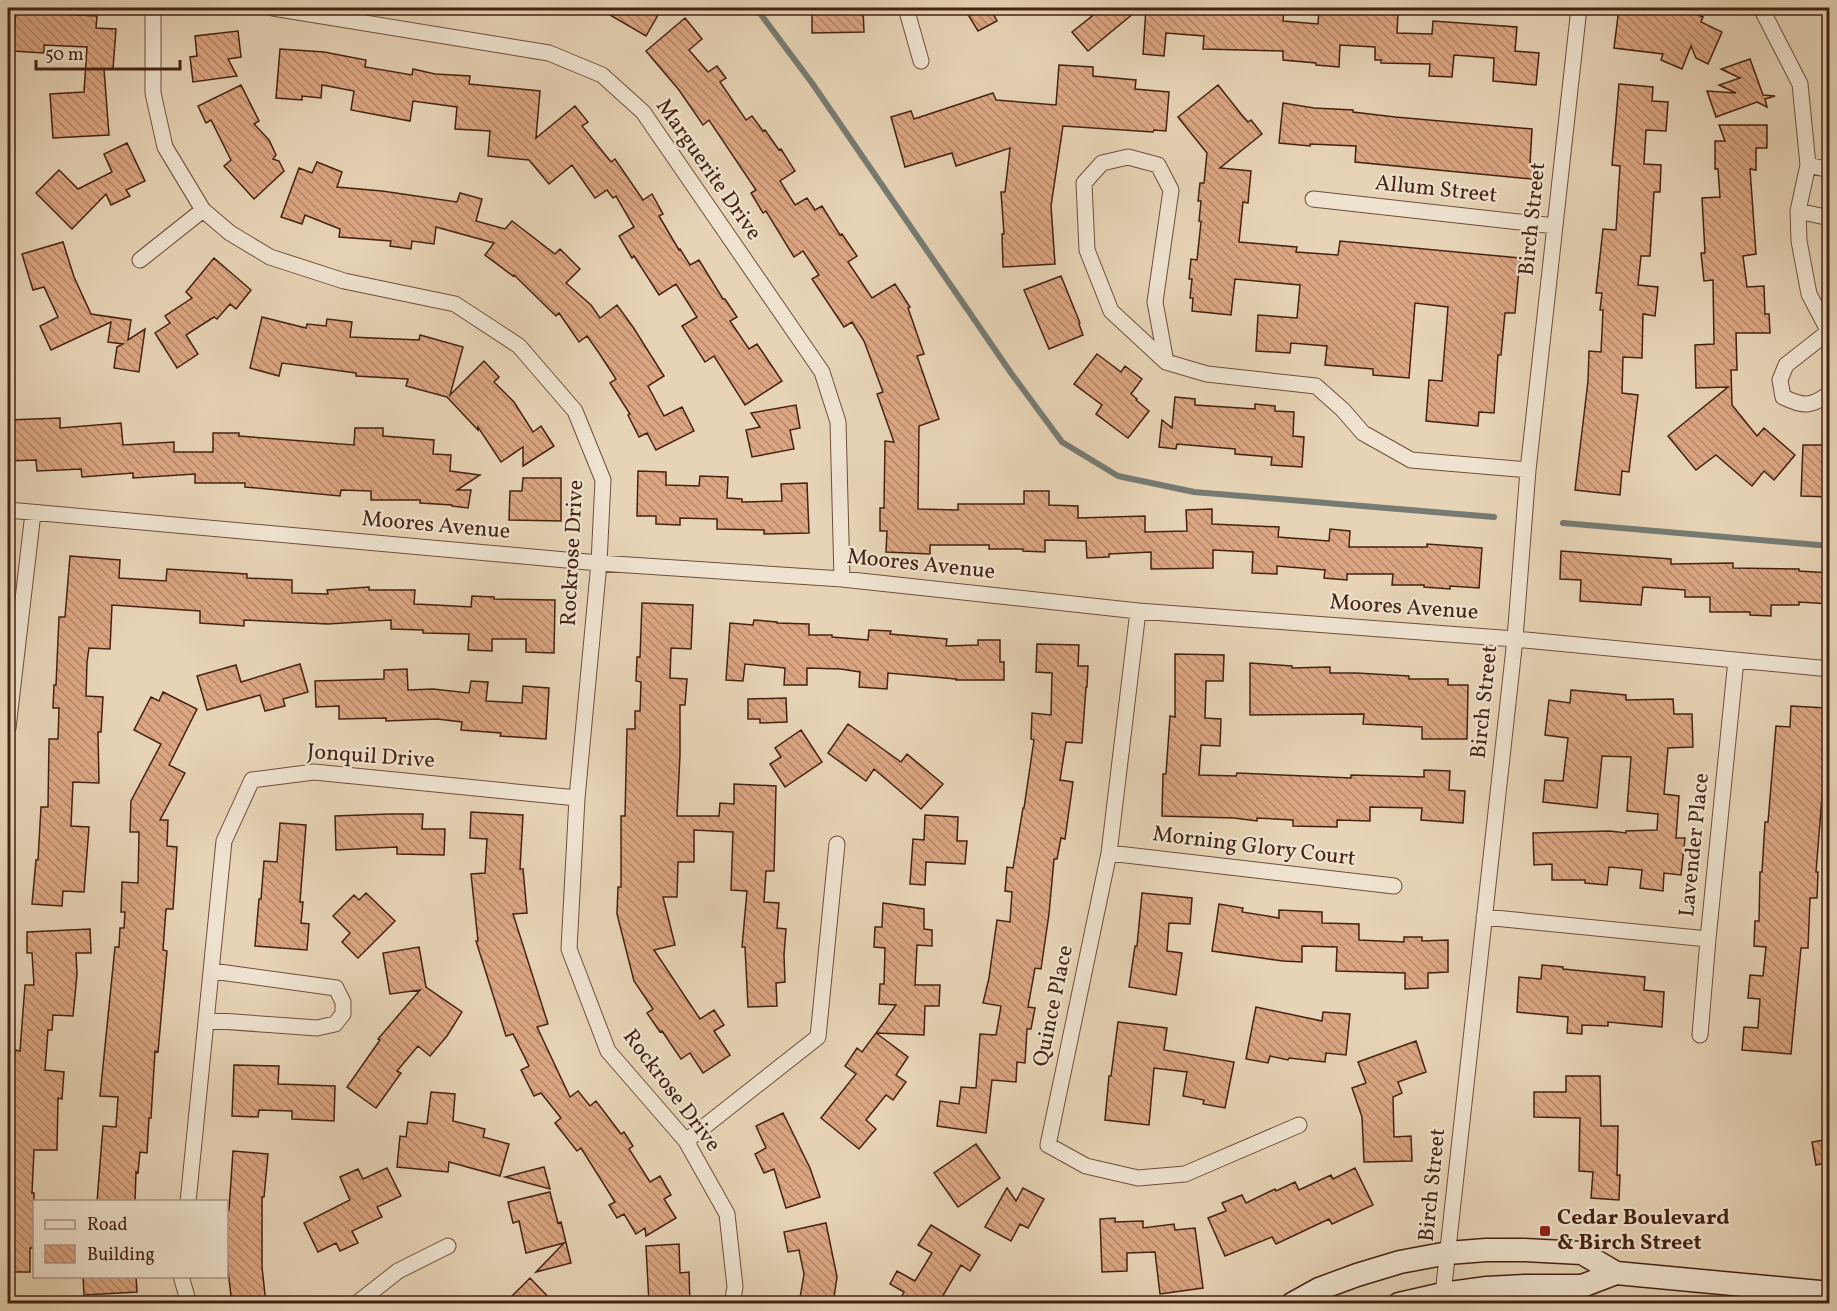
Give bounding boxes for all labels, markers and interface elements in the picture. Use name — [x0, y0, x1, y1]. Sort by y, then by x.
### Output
scale bar — [36, 33, 180, 71]
text: 50 m — [45, 43, 84, 68]
street label: Marguerite Drive — [648, 93, 768, 247]
street label: Birch Street — [1512, 160, 1554, 277]
street label: Allum Street — [1373, 168, 1499, 212]
street label: Rockrose Drive — [554, 479, 592, 627]
street label: Moores Avenue — [360, 504, 512, 548]
street label: Moores Avenue — [845, 542, 997, 588]
street label: Moores Avenue — [1329, 587, 1479, 629]
street label: Birch Street — [1464, 643, 1506, 760]
street label: Jonquil Drive — [306, 737, 436, 777]
street label: Lavender Place — [1672, 771, 1718, 919]
street label: Morning Glory Court — [1151, 819, 1357, 875]
street label: Quince Place — [1026, 942, 1082, 1070]
street label: Rockrose Drive — [615, 1023, 727, 1159]
street label: Birch Street — [1412, 1126, 1454, 1243]
legend — [33, 1200, 228, 1278]
place label: Cedar Boulevard & Birch Street — [1557, 1203, 1730, 1259]
text: Road — [87, 1213, 128, 1238]
marker: Cedar Boulevard & Birch Street — [1538, 1224, 1552, 1238]
text: Building — [87, 1243, 155, 1268]

